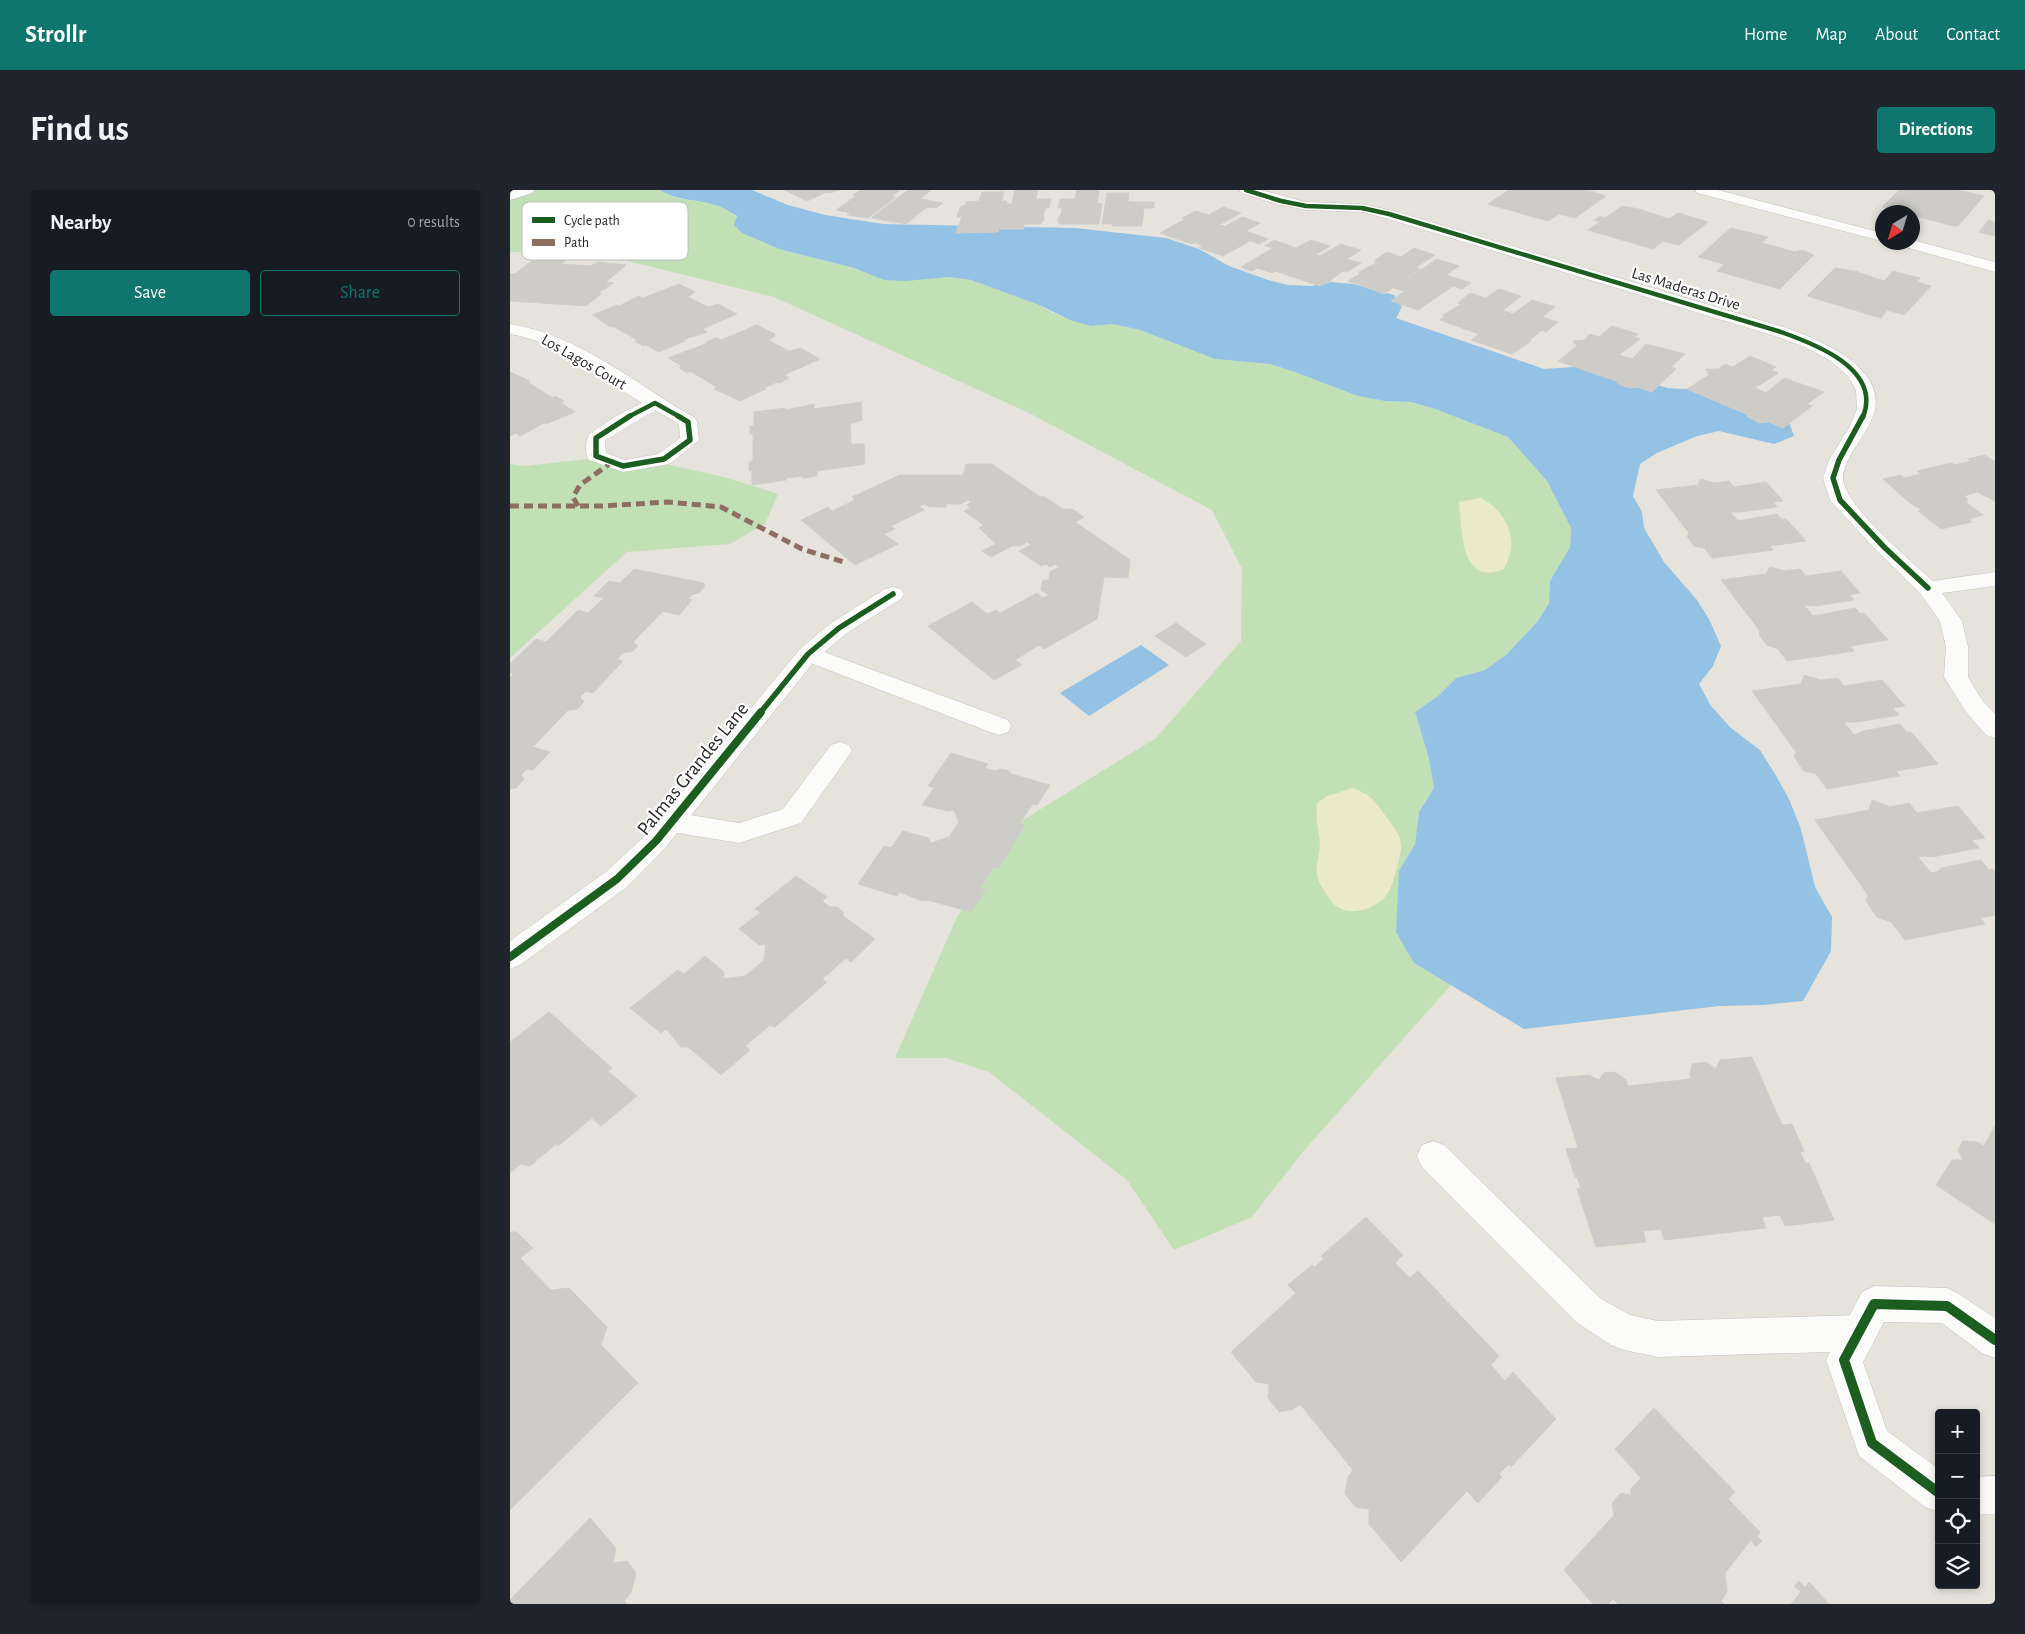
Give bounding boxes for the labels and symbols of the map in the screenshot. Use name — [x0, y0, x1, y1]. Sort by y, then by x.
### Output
legend — [522, 202, 688, 260]
north arrow — [1875, 205, 1920, 250]
text: Cycle path — [564, 214, 620, 228]
text: Path — [564, 236, 589, 250]
street label: Las Maderas Drive — [1630, 265, 1742, 313]
street label: Los Lagos Court — [539, 331, 629, 393]
street label: Palmas Grandes Lane — [633, 699, 753, 839]

